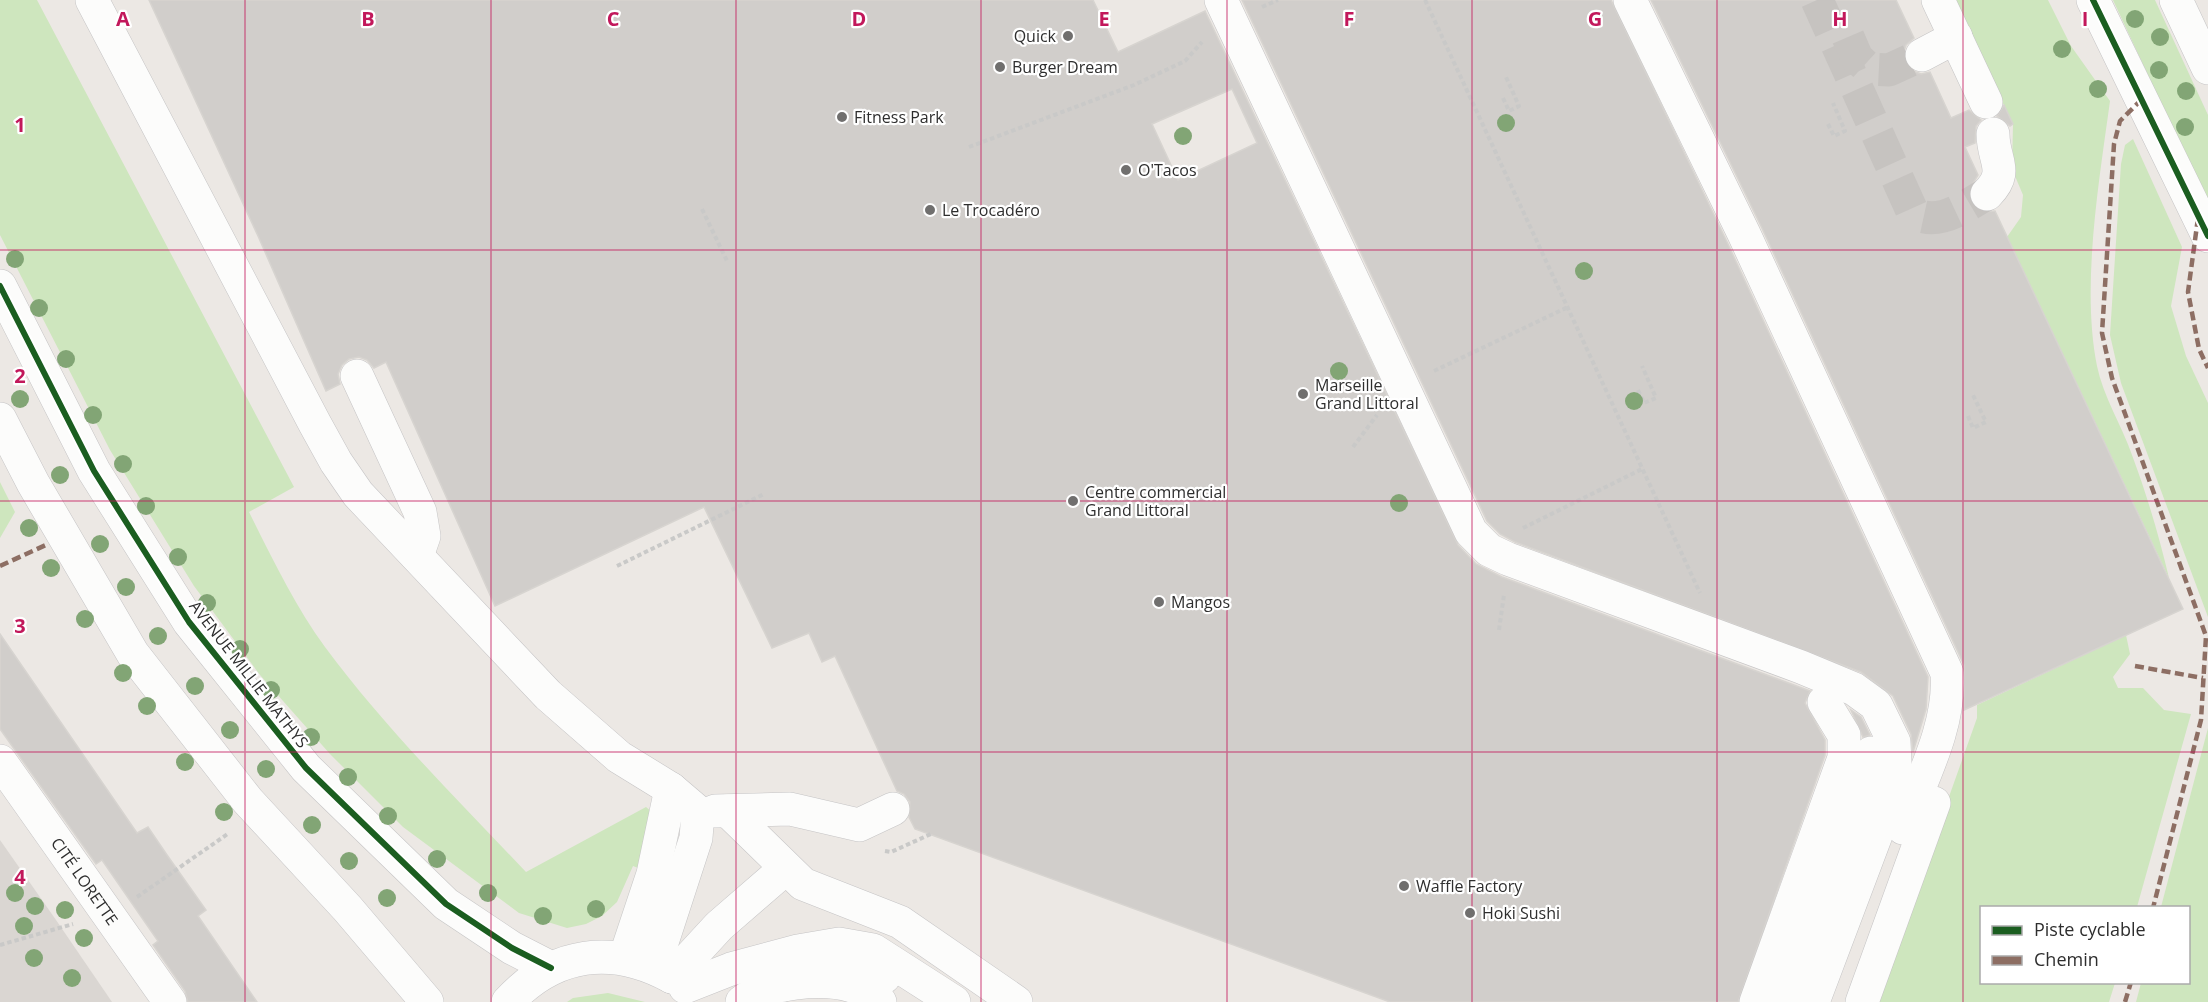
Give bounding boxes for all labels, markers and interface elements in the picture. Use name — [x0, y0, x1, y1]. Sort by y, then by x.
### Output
text: A — [116, 5, 130, 32]
text: B — [361, 5, 375, 32]
text: C — [607, 5, 620, 32]
text: D — [852, 5, 866, 32]
text: E — [1098, 5, 1110, 32]
text: F — [1344, 5, 1354, 32]
text: G — [1588, 5, 1602, 32]
text: H — [1832, 5, 1848, 32]
text: I — [2082, 5, 2088, 32]
place label: Quick — [1014, 25, 1057, 47]
marker: Quick — [1061, 29, 1075, 43]
place label: Burger Dream — [1012, 56, 1118, 78]
marker: Burger Dream — [993, 60, 1007, 74]
place label: Fitness Park — [854, 106, 944, 128]
marker: Fitness Park — [835, 110, 849, 124]
text: 1 — [14, 111, 26, 138]
place label: O'Tacos — [1138, 159, 1197, 181]
marker: O'Tacos — [1119, 163, 1133, 177]
place label: Le Trocadéro — [942, 199, 1040, 221]
marker: Le Trocadéro — [923, 203, 937, 217]
text: 2 — [14, 362, 26, 389]
place label: Marseille Grand Littoral — [1315, 374, 1419, 414]
marker: Marseille Grand Littoral — [1296, 387, 1310, 401]
place label: Centre commercial Grand Littoral — [1085, 481, 1226, 521]
marker: Centre commercial Grand Littoral — [1066, 494, 1080, 508]
place label: Mangos — [1171, 591, 1230, 613]
marker: Mangos — [1152, 595, 1166, 609]
street label: AVENUE MILLIE MATHYS — [185, 596, 314, 752]
text: 3 — [14, 612, 26, 639]
street label: CITÉ LORETTE — [46, 833, 123, 929]
text: 4 — [14, 863, 26, 890]
place label: Waffle Factory — [1416, 875, 1523, 897]
marker: Waffle Factory — [1397, 879, 1411, 893]
place label: Hoki Sushi — [1482, 902, 1560, 924]
marker: Hoki Sushi — [1463, 906, 1477, 920]
legend — [1980, 906, 2190, 984]
text: Piste cyclable — [2034, 917, 2146, 941]
text: Chemin — [2034, 947, 2099, 971]

